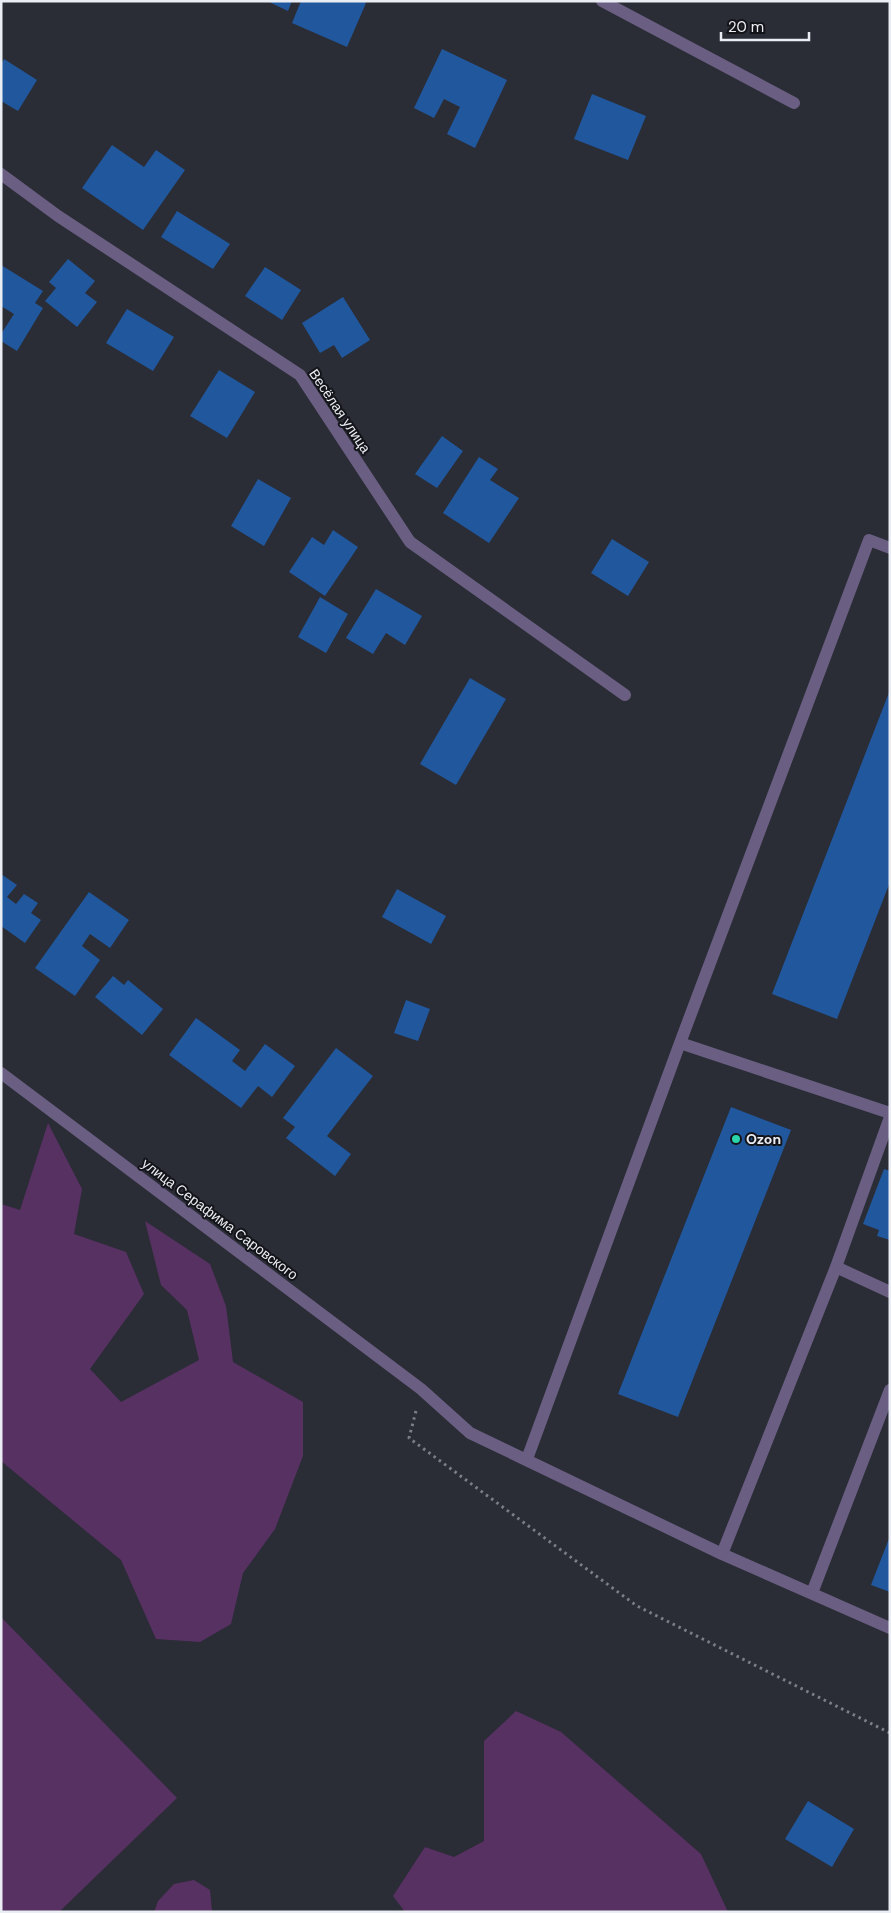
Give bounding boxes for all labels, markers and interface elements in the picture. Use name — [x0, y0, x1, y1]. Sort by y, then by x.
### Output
scale bar — [721, 10, 808, 42]
text: 20 m — [728, 17, 764, 37]
street label: Весёлая улица — [305, 365, 375, 457]
place label: Ozon — [746, 1130, 781, 1148]
marker: Ozon — [730, 1133, 742, 1145]
street label: улица Серафима Саровского — [138, 1154, 302, 1284]

